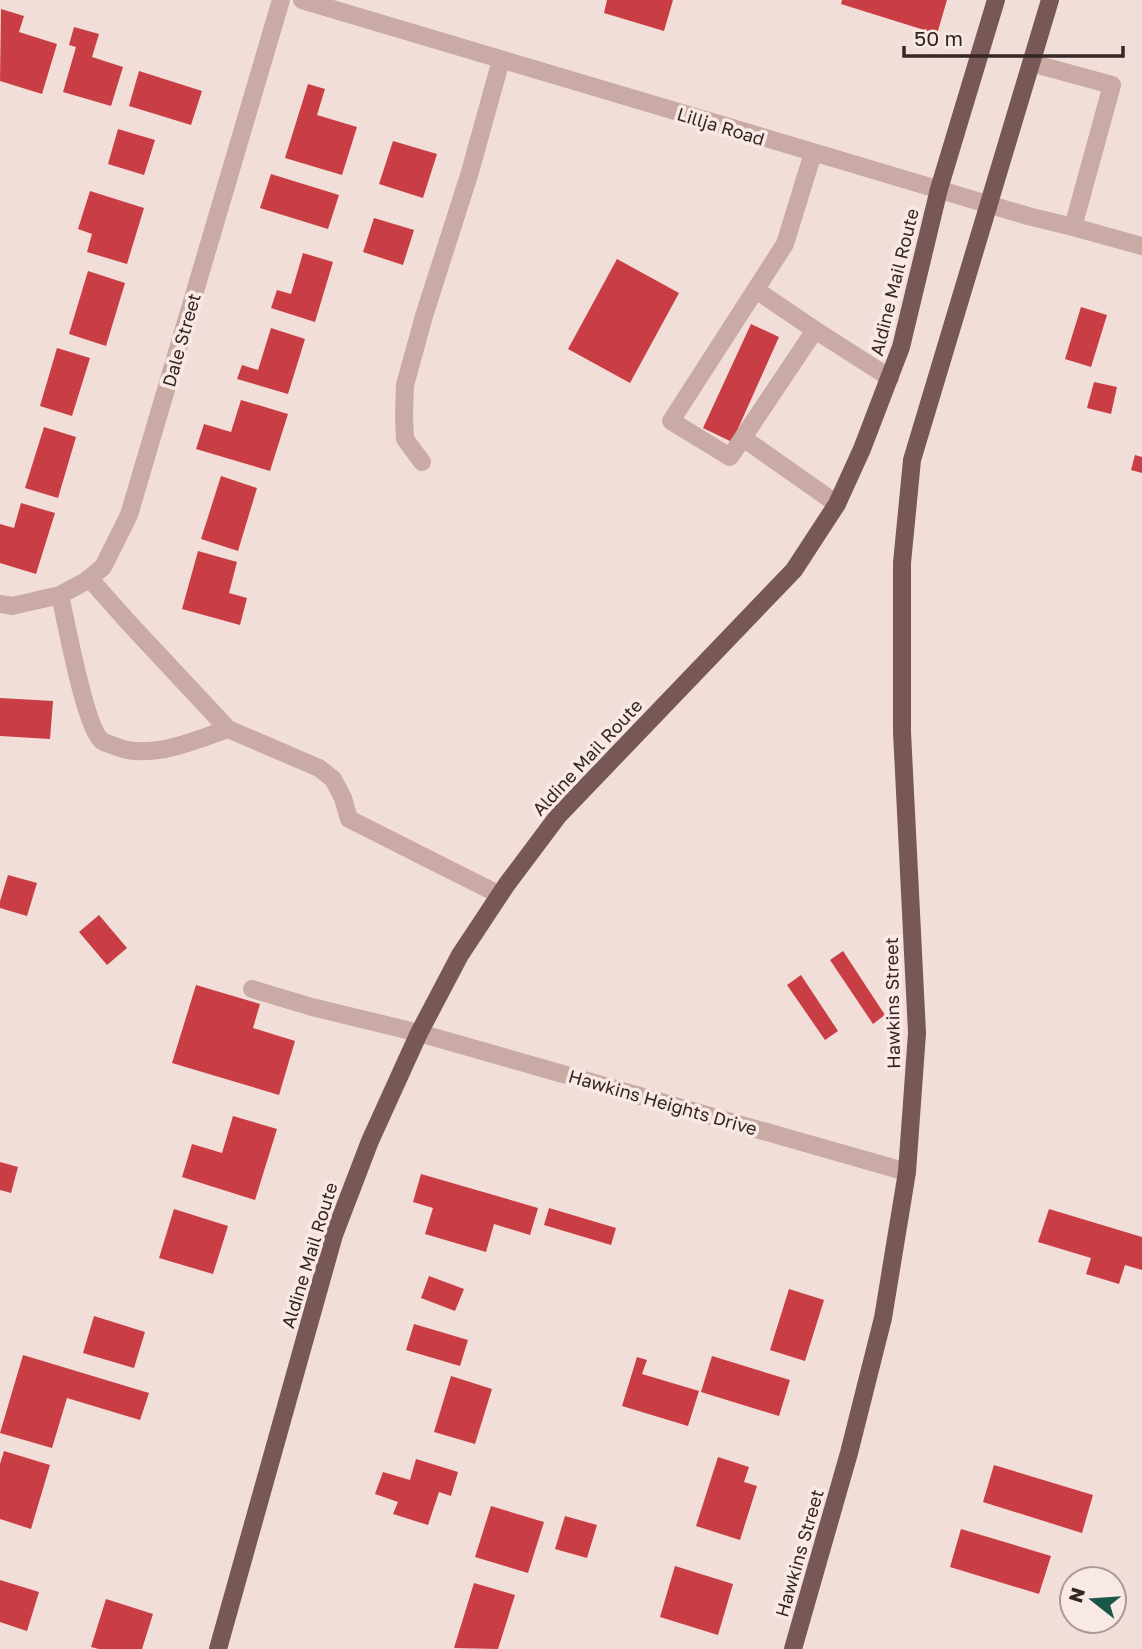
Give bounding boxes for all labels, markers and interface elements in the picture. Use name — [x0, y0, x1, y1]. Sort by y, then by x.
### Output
scale bar — [904, 14, 1123, 58]
text: 50 m — [914, 25, 963, 51]
street label: Lillja Road — [675, 102, 767, 150]
street label: Aldine Mail Route — [865, 206, 923, 358]
street label: Dale Street — [157, 291, 205, 389]
street label: Aldine Mail Route — [527, 694, 647, 820]
street label: Hawkins Street — [880, 937, 904, 1069]
street label: Hawkins Heights Drive — [566, 1065, 760, 1139]
street label: Aldine Mail Route — [276, 1179, 342, 1331]
street label: Hawkins Street — [770, 1487, 828, 1619]
north arrow — [1058, 1565, 1128, 1635]
text: N — [1063, 1585, 1089, 1605]

